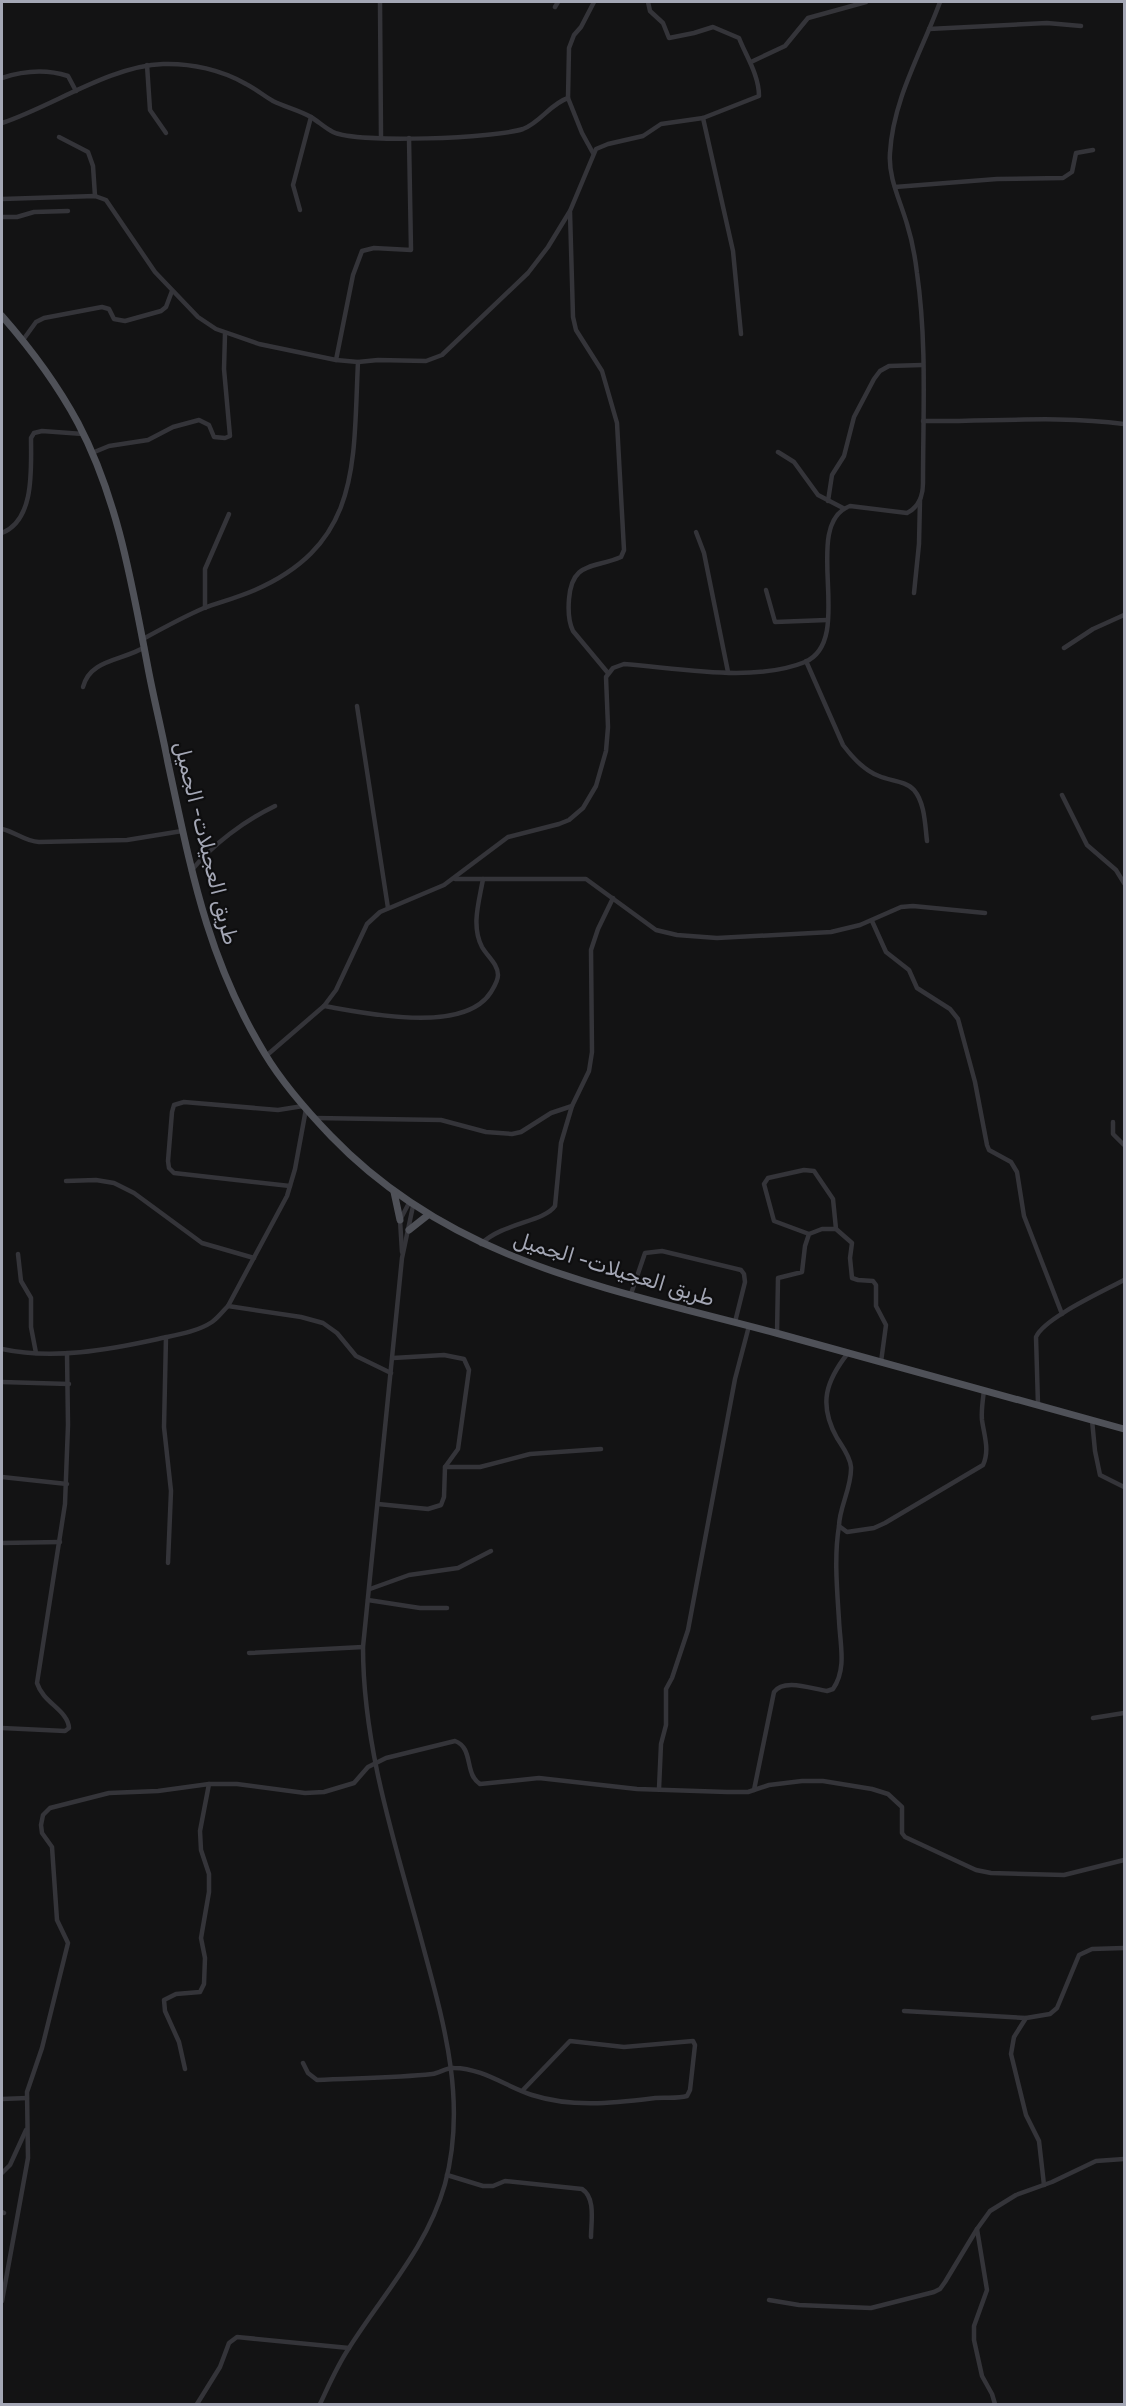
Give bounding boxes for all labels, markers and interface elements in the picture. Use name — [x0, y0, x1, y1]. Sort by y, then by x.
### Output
street label: طريق العجيلات- الجميل — [169, 739, 244, 947]
street label: طريق العجيلات- الجميل — [511, 1226, 718, 1311]

